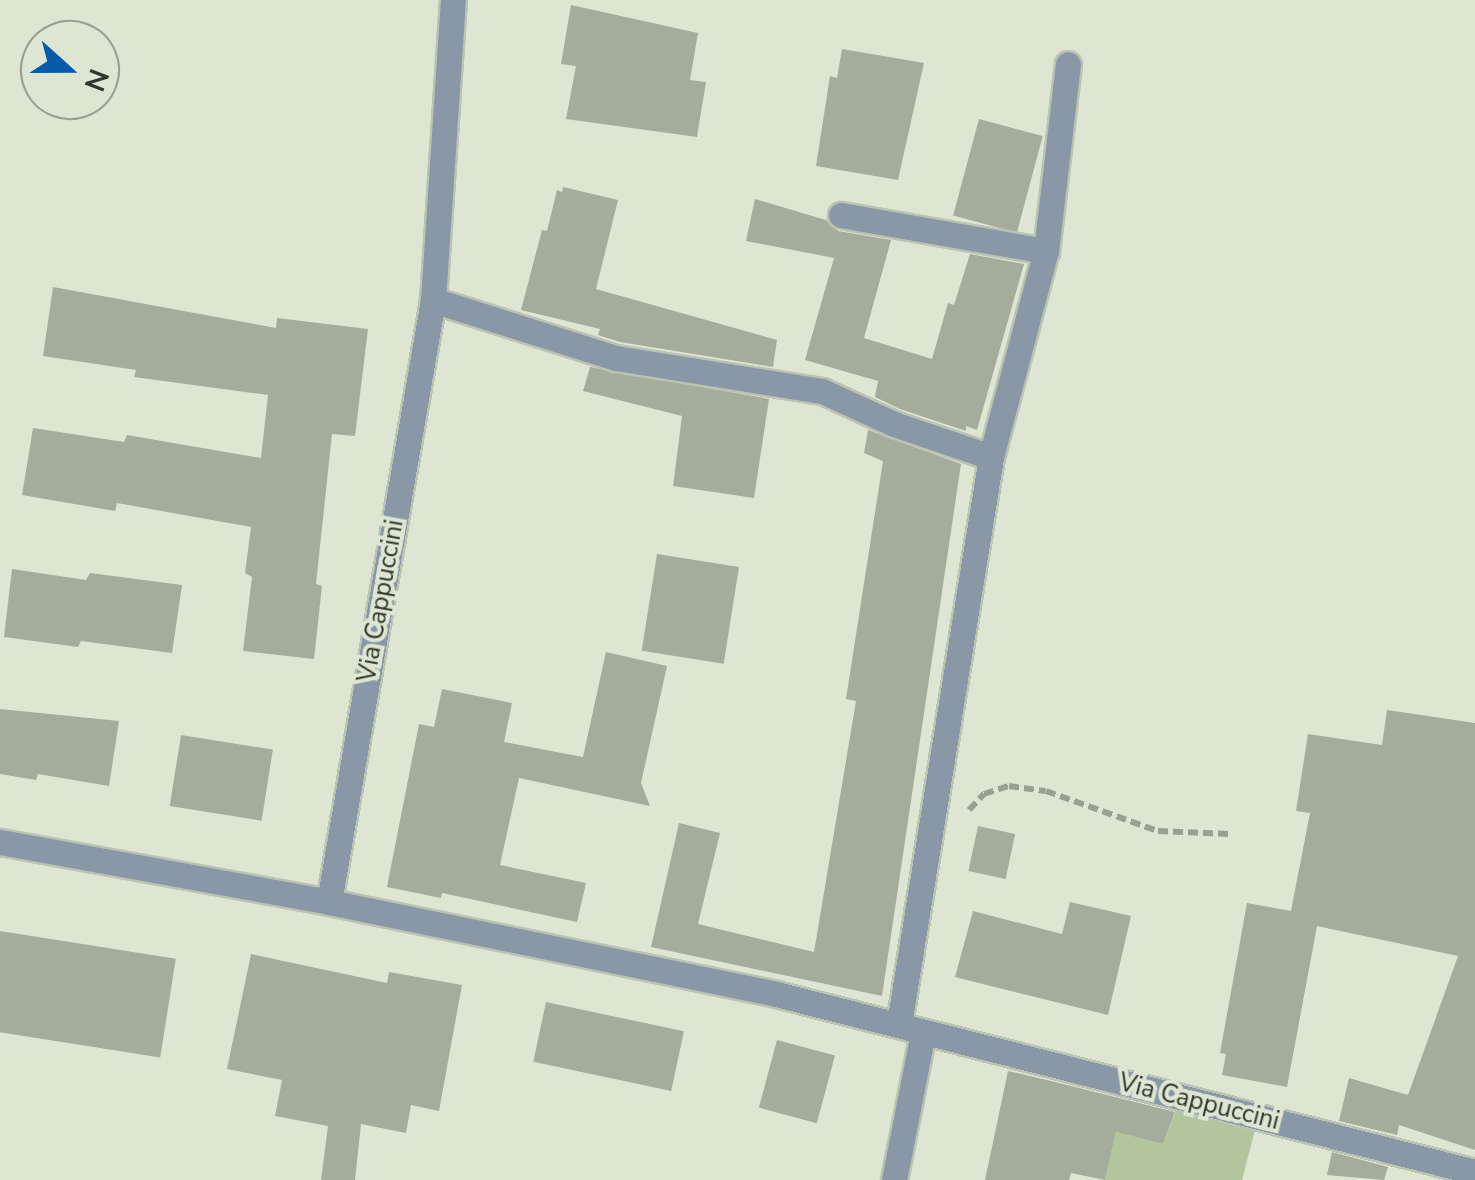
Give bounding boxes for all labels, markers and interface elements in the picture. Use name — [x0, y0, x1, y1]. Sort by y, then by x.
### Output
north arrow — [20, 20, 120, 120]
text: N — [75, 63, 118, 97]
street label: Via Cappuccini — [352, 518, 410, 684]
street label: Via Cappuccini — [1116, 1068, 1282, 1136]

